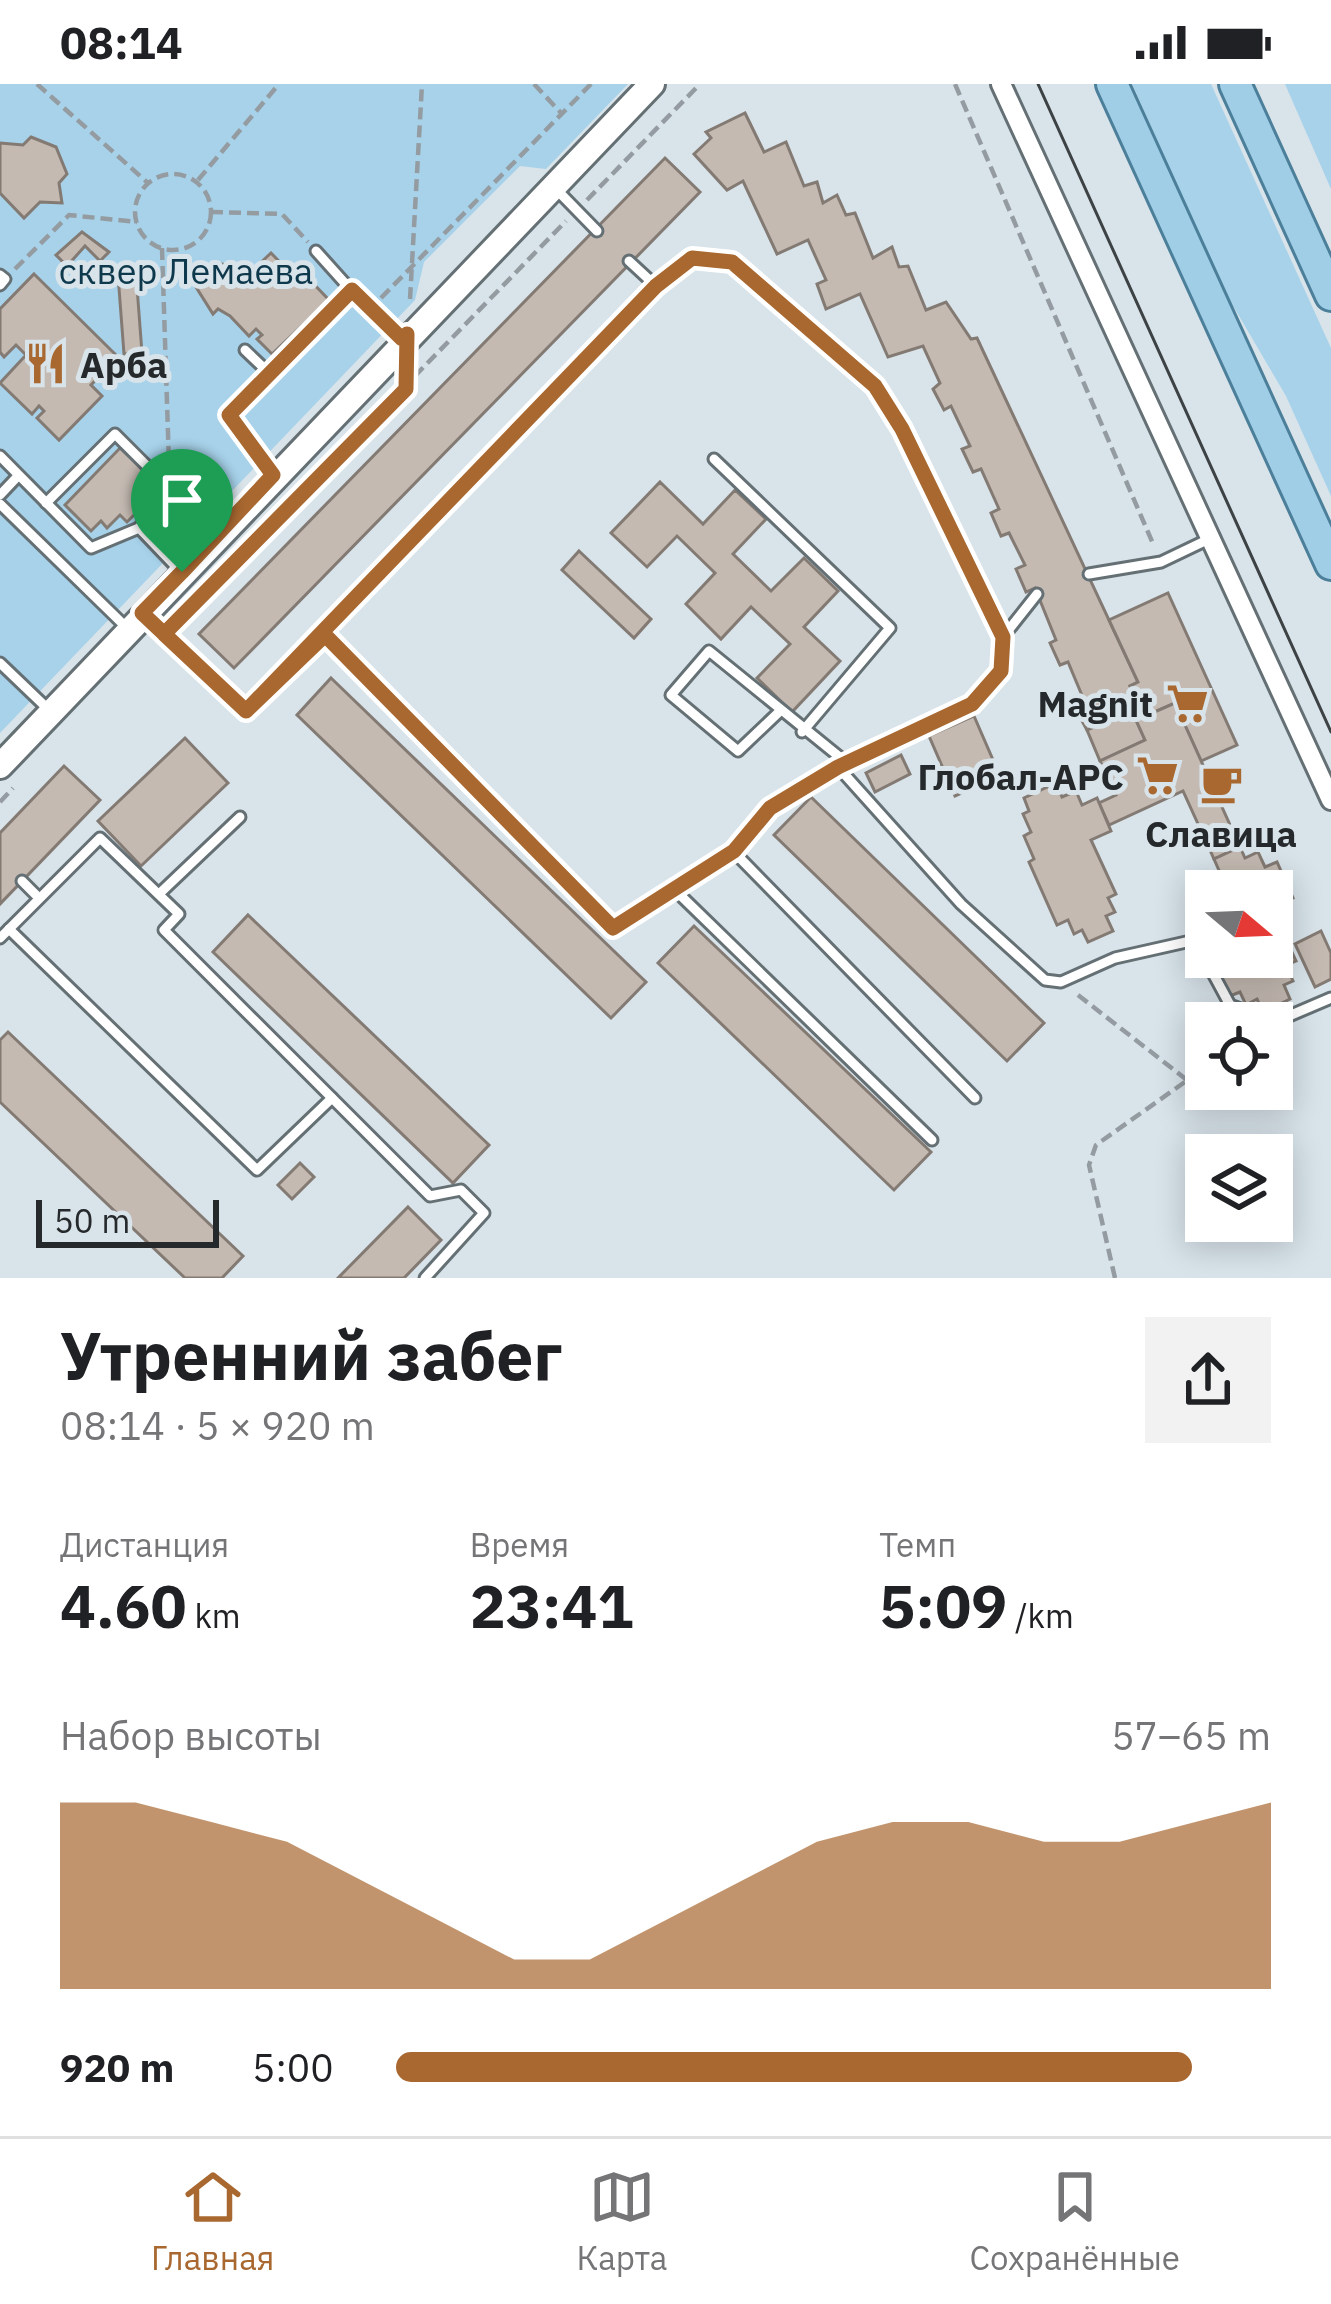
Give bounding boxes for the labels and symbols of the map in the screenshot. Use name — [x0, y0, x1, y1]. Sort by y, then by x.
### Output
park label: сквер Лемаева — [59, 247, 313, 294]
restaurant icon: Арба — [23, 341, 69, 387]
place label: Арба — [80, 341, 167, 388]
pin — [131, 449, 233, 572]
place label: Magnit — [1038, 680, 1153, 727]
supermarket icon: Magnit — [1164, 680, 1210, 726]
place label: Глобал-АРС — [918, 753, 1124, 800]
supermarket icon: Глобал-АРС — [1135, 753, 1181, 799]
cafe icon: Славица — [1198, 760, 1244, 806]
place label: Славица — [1145, 810, 1297, 857]
north arrow — [1185, 870, 1293, 978]
scale bar — [36, 1194, 219, 1247]

